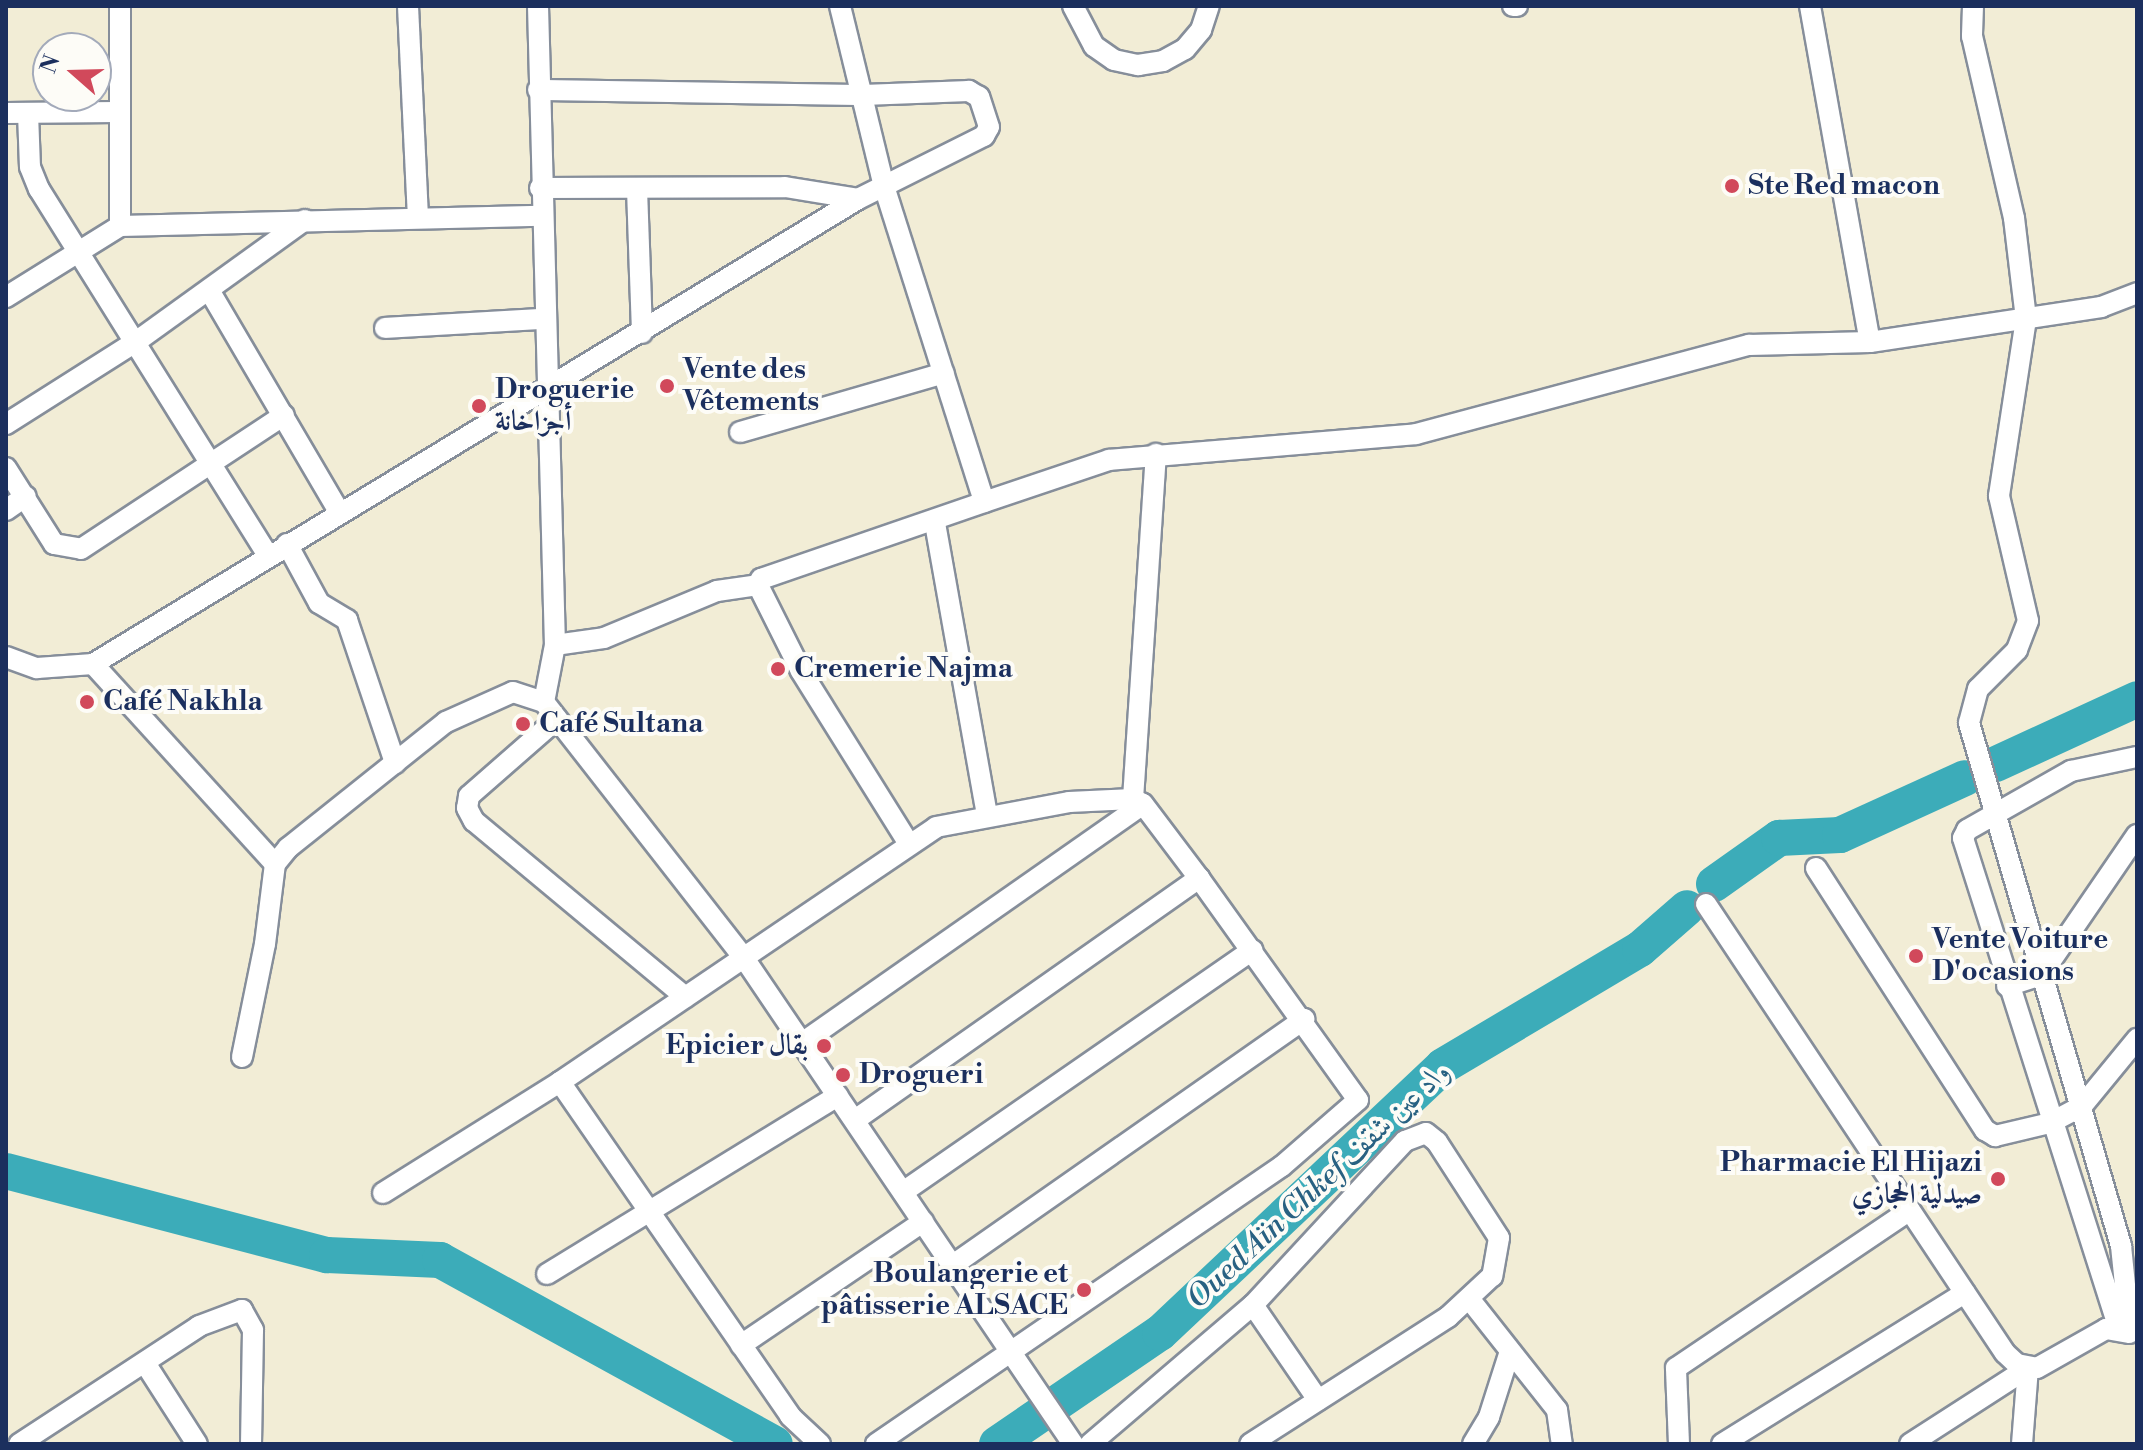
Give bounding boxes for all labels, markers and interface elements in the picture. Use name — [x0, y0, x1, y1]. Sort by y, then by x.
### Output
north arrow — [32, 32, 112, 112]
text: N — [35, 52, 67, 77]
place label: Ste Red macon — [1748, 169, 1940, 203]
marker: Ste Red macon — [1723, 177, 1741, 195]
place label: Vente des Vêtements — [683, 353, 819, 419]
place label: Droguerie أجزاخانة — [495, 373, 634, 439]
marker: Vente des Vêtements — [658, 377, 676, 395]
marker: Droguerie أجزاخانة — [470, 397, 488, 415]
place label: Cremerie Najma — [794, 652, 1013, 686]
marker: Cremerie Najma — [769, 660, 787, 678]
place label: Café Nakhla — [103, 685, 263, 719]
marker: Café Nakhla — [78, 693, 96, 711]
place label: Café Sultana — [539, 707, 703, 741]
marker: Café Sultana — [514, 715, 532, 733]
place label: Vente Voiture D'ocasions — [1932, 923, 2108, 989]
marker: Vente Voiture D'ocasions — [1907, 947, 1925, 965]
place label: Epicier بقال — [665, 1029, 808, 1063]
marker: Epicier بقال — [815, 1037, 833, 1055]
water label: Oued Aïn Chkef واد عين شقف — [1180, 1054, 1458, 1316]
place label: Drogueri — [859, 1058, 983, 1092]
marker: Drogueri — [834, 1066, 852, 1084]
place label: Pharmacie El Hijazi صيدلية الحجازي — [1720, 1146, 1982, 1212]
marker: Pharmacie El Hijazi صيدلية الحجازي — [1989, 1170, 2007, 1188]
place label: Boulangerie et pâtisserie ALSACE — [821, 1257, 1068, 1323]
marker: Boulangerie et pâtisserie ALSACE — [1075, 1281, 1093, 1299]

